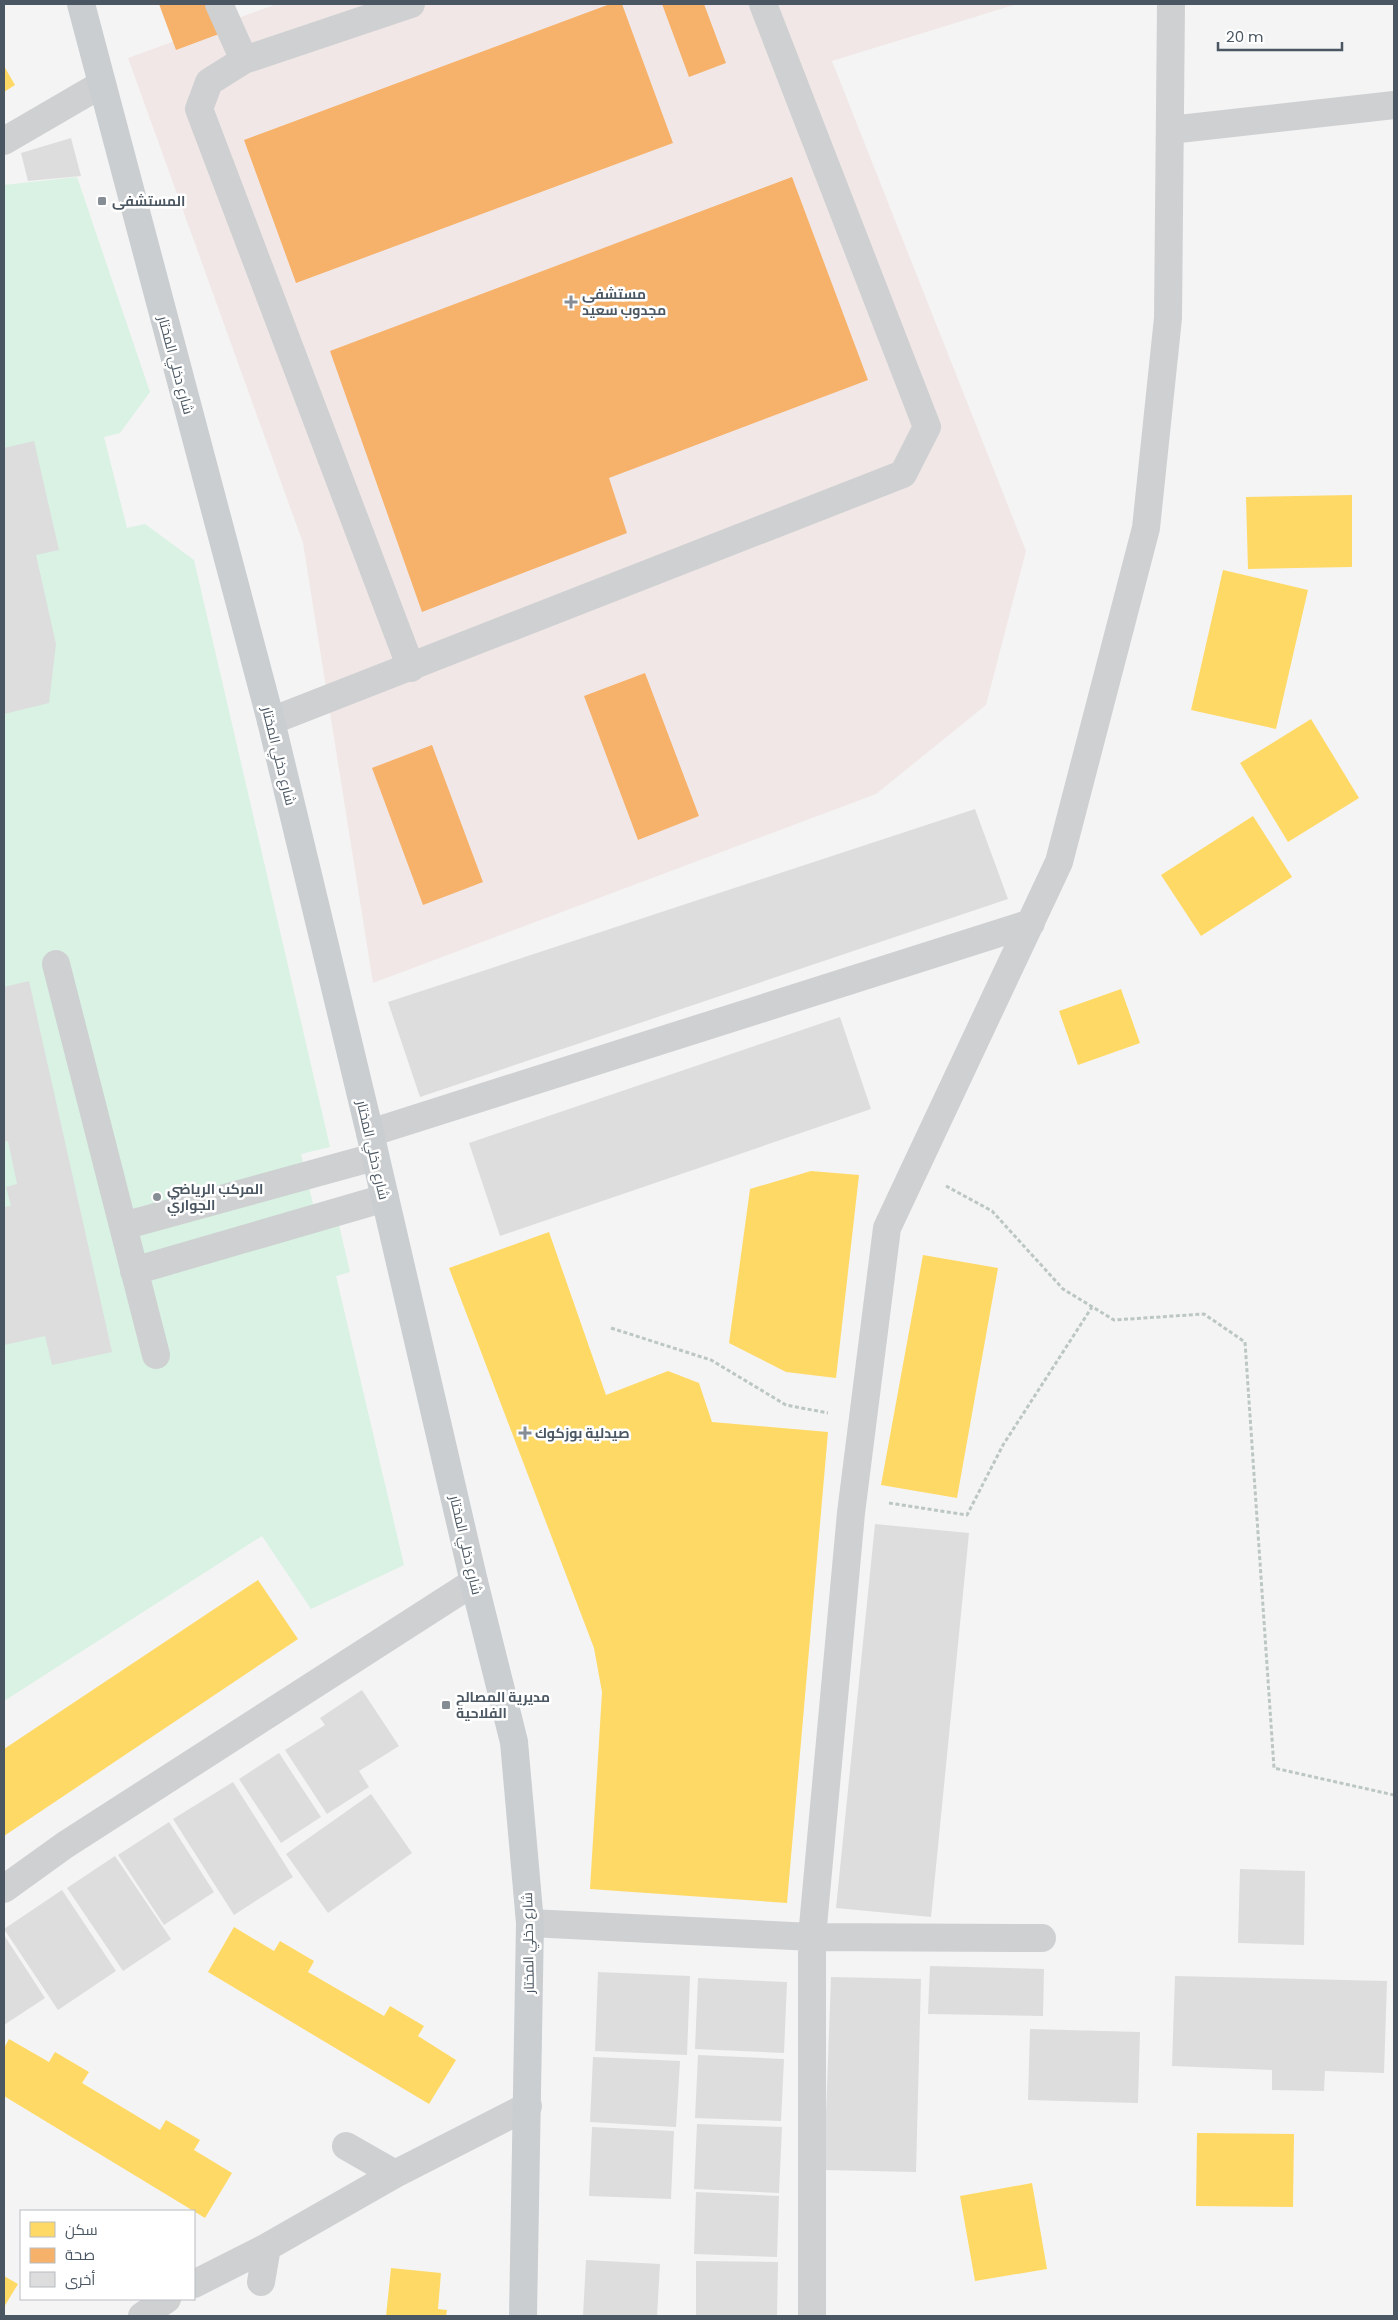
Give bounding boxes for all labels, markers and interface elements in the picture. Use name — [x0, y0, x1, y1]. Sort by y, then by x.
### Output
scale bar — [1218, 20, 1342, 52]
text: 20 m — [1226, 26, 1264, 47]
place label: المستشفى — [112, 191, 185, 211]
marker: المستشفى — [96, 195, 108, 207]
place label: مستشفى مجدوب سعيد — [582, 284, 666, 320]
marker: مستشفى مجدوب سعيد — [564, 295, 578, 309]
street label: شارع دخلي المختار — [151, 313, 199, 417]
street label: شارع دخلي المختار — [255, 703, 301, 808]
street label: شارع دخلي المختار — [350, 1097, 394, 1202]
place label: المركب الرياضي الجواري — [167, 1179, 263, 1216]
marker: المركب الرياضي الجواري — [151, 1191, 163, 1203]
place label: صيدلية بوزكوك — [535, 1423, 630, 1443]
marker: صيدلية بوزكوك — [519, 1427, 531, 1439]
street label: شارع دخلي المختار — [443, 1492, 487, 1597]
place label: مديرية المصالح الفلاحية — [456, 1687, 550, 1723]
marker: مديرية المصالح الفلاحية — [440, 1699, 452, 1711]
street label: شارع دخلي المختار — [517, 1892, 541, 1995]
legend — [20, 2210, 195, 2300]
text: سكن — [65, 2219, 98, 2240]
text: صحة — [65, 2244, 95, 2265]
text: أخرى — [65, 2269, 95, 2290]

